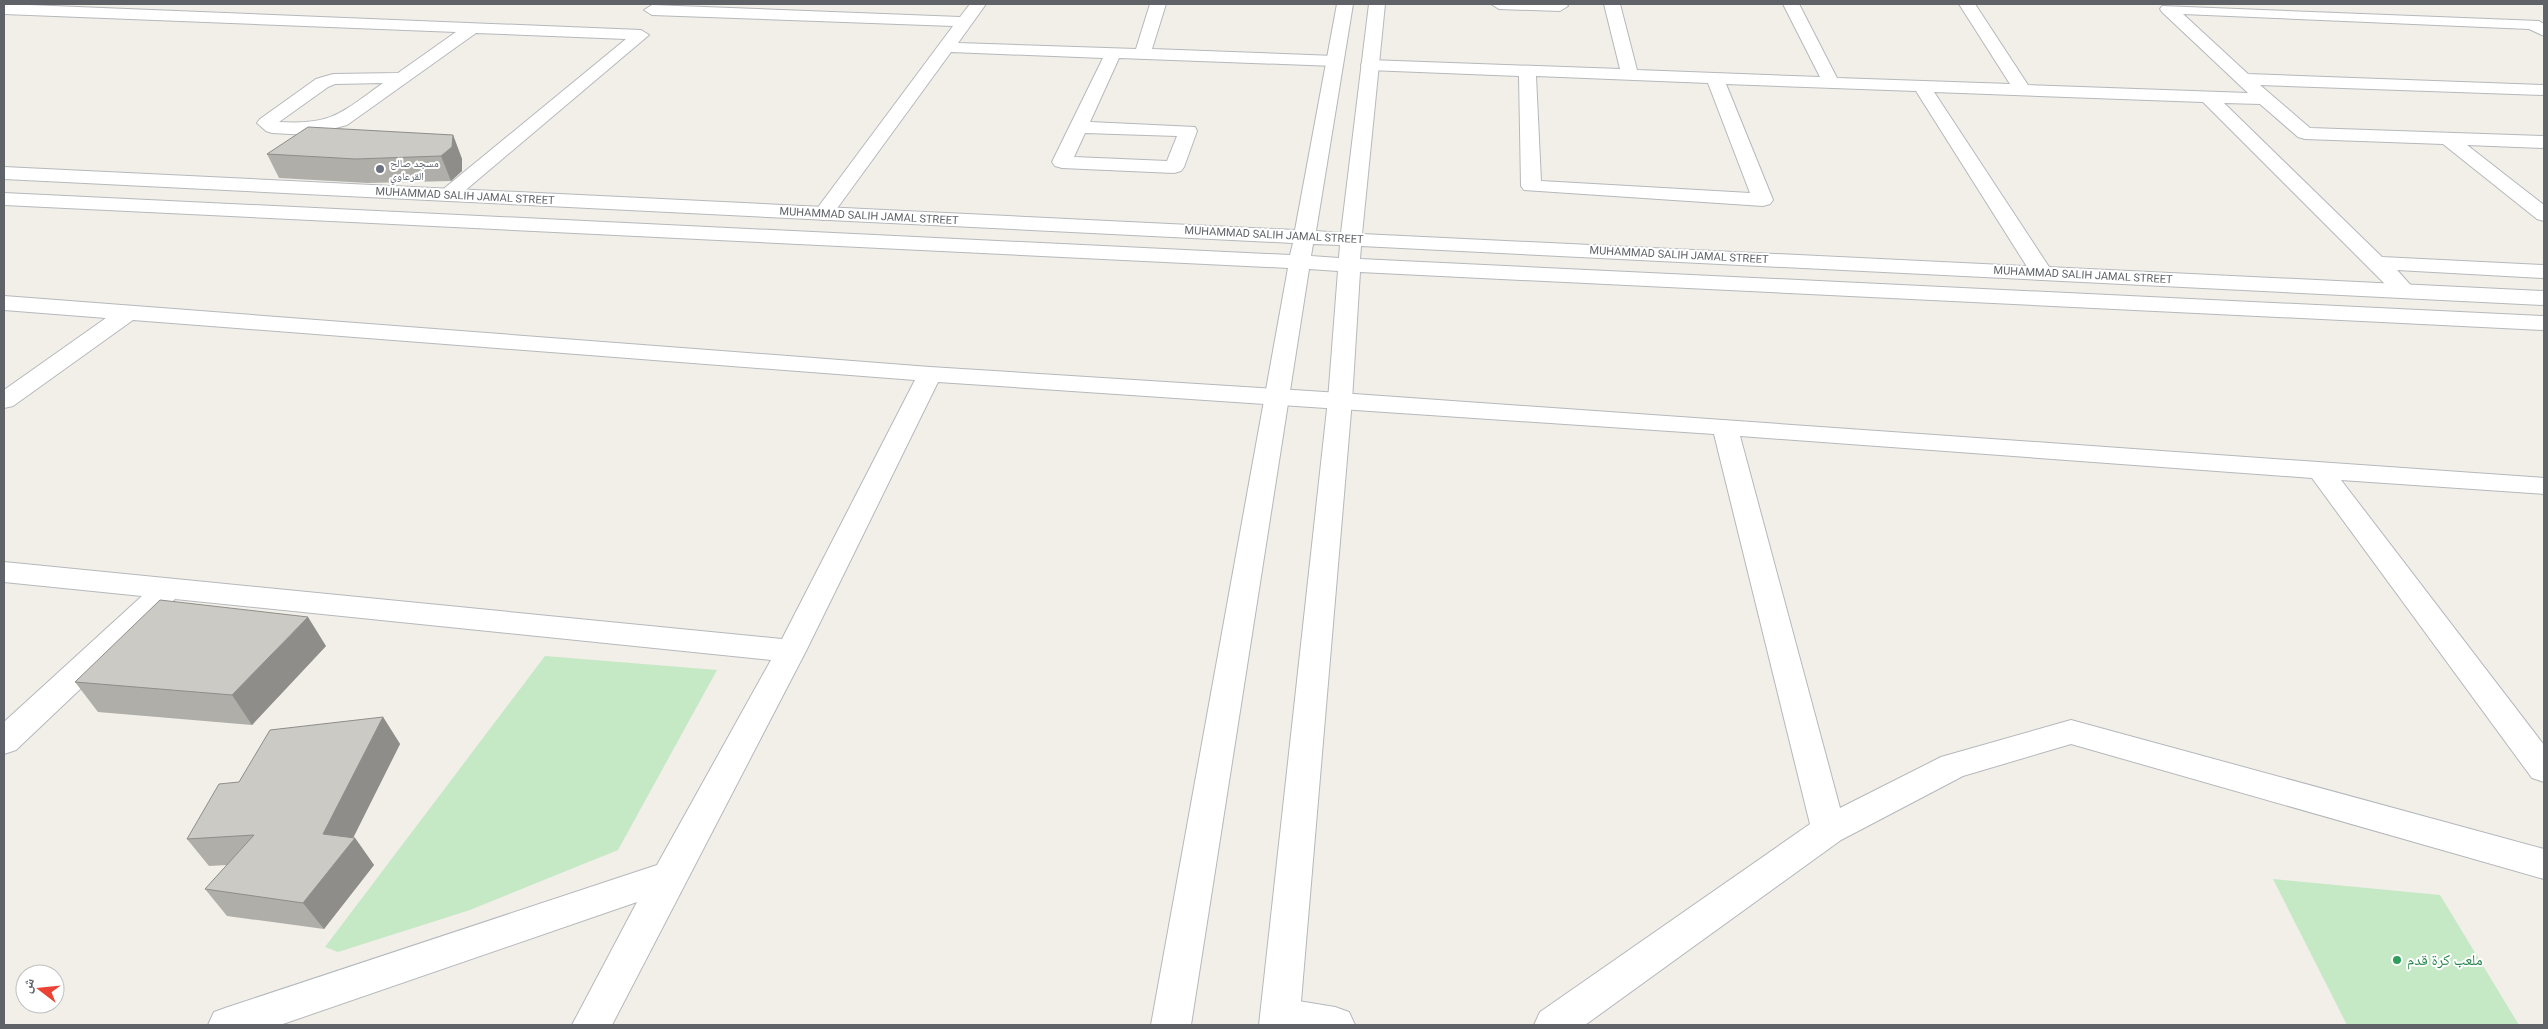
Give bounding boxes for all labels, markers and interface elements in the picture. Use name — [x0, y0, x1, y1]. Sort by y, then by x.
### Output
place label: مسجد صالح القرعاوي — [390, 157, 439, 184]
marker: مسجد صالح القرعاوي — [374, 163, 386, 175]
street label: MUHAMMAD SALIH JAMAL STREET — [375, 185, 555, 207]
street label: MUHAMMAD SALIH JAMAL STREET — [779, 205, 959, 227]
street label: MUHAMMAD SALIH JAMAL STREET — [1184, 224, 1364, 246]
street label: MUHAMMAD SALIH JAMAL STREET — [1589, 244, 1769, 266]
street label: MUHAMMAD SALIH JAMAL STREET — [1993, 264, 2173, 286]
place label: ملعب كرة قدم — [2407, 951, 2483, 970]
marker: ملعب كرة قدم — [2391, 954, 2403, 966]
north arrow — [15, 964, 65, 1014]
text: ش — [18, 976, 38, 995]

